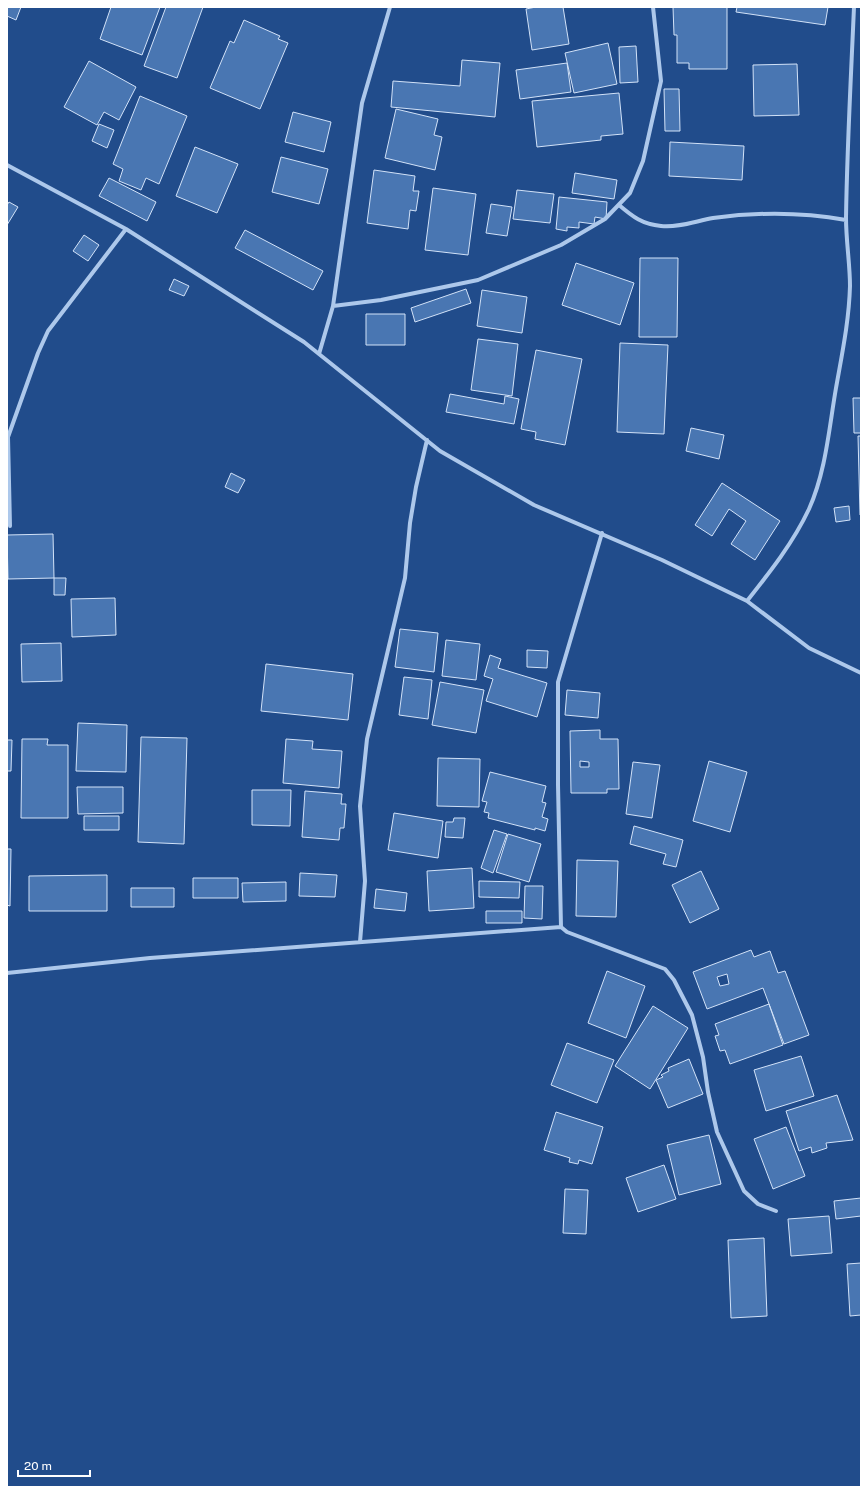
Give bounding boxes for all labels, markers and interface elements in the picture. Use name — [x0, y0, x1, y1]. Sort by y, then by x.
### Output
scale bar — [18, 1452, 90, 1478]
text: 20 m — [24, 1459, 52, 1473]

